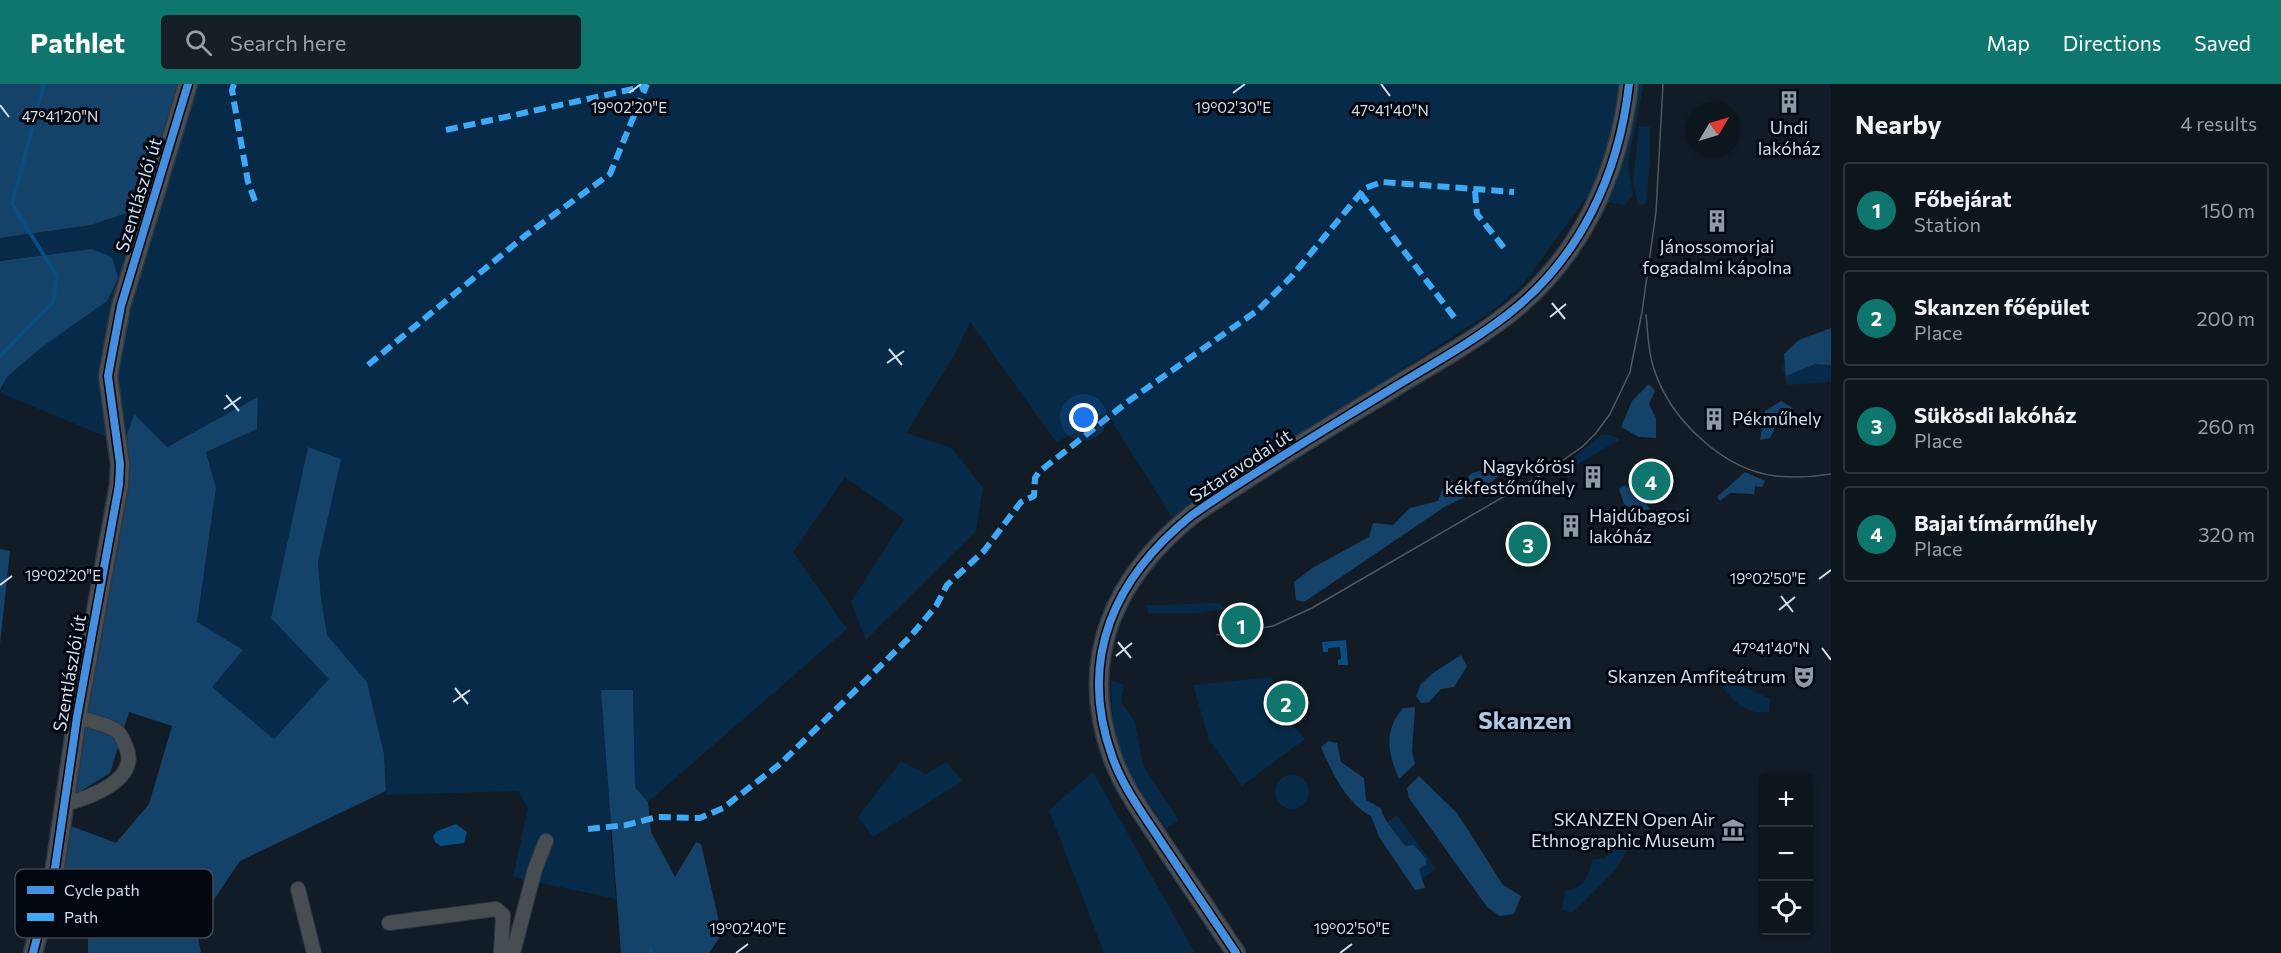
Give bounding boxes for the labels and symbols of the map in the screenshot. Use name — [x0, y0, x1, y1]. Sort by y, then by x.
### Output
building icon: Undi lakóház — [1776, 89, 1802, 115]
text: 19°02'20"E — [591, 98, 667, 116]
text: 19°02'30"E — [1195, 98, 1271, 116]
text: 47°41'40"N — [1351, 101, 1429, 119]
north arrow — [1687, 102, 1741, 156]
text: 47°41'20"N — [22, 107, 98, 125]
place label: Undi lakóház — [1758, 116, 1820, 159]
street label: Szentlászlói út — [110, 135, 166, 255]
building icon: Jánossomorjai fogadalmi kápolna — [1704, 208, 1730, 234]
place label: Jánossomorjai fogadalmi kápolna — [1642, 235, 1792, 278]
your location — [1069, 403, 1098, 432]
building icon: Pékműhely — [1701, 406, 1727, 432]
place label: Pékműhely — [1732, 407, 1822, 429]
street label: Sztaravodai út — [1185, 424, 1296, 506]
place label: Nagykőrösi kékfestőműhely — [1445, 455, 1575, 498]
pin: 4 — [1632, 458, 1670, 504]
building icon: Nagykőrösi kékfestőműhely — [1580, 464, 1606, 490]
place label: Hajdúbagosi lakóház — [1589, 504, 1690, 547]
building icon: Hajdúbagosi lakóház — [1558, 513, 1584, 539]
pin: 3 — [1508, 522, 1547, 566]
text: 19°02'20"E — [25, 566, 101, 584]
text: 19°02'50"E — [1730, 569, 1806, 587]
pin: 1 — [1222, 602, 1260, 648]
street label: Szentlászlói út — [48, 613, 90, 733]
text: 47°41'40"N — [1732, 639, 1810, 657]
theatre icon: Skanzen Amfiteátrum — [1791, 664, 1817, 690]
place label: Skanzen Amfiteátrum — [1608, 665, 1786, 687]
pin: 2 — [1266, 680, 1306, 726]
district label: Skanzen — [1478, 705, 1572, 734]
place label: SKANZEN Open Air Ethnographic Museum — [1531, 808, 1715, 851]
museum icon: SKANZEN Open Air Ethnographic Museum — [1720, 817, 1746, 843]
legend — [15, 869, 213, 938]
text: Cycle path — [64, 880, 140, 899]
text: Path — [64, 907, 98, 926]
text: 19°02'40"E — [710, 919, 787, 937]
text: 19°02'50"E — [1314, 919, 1390, 937]

